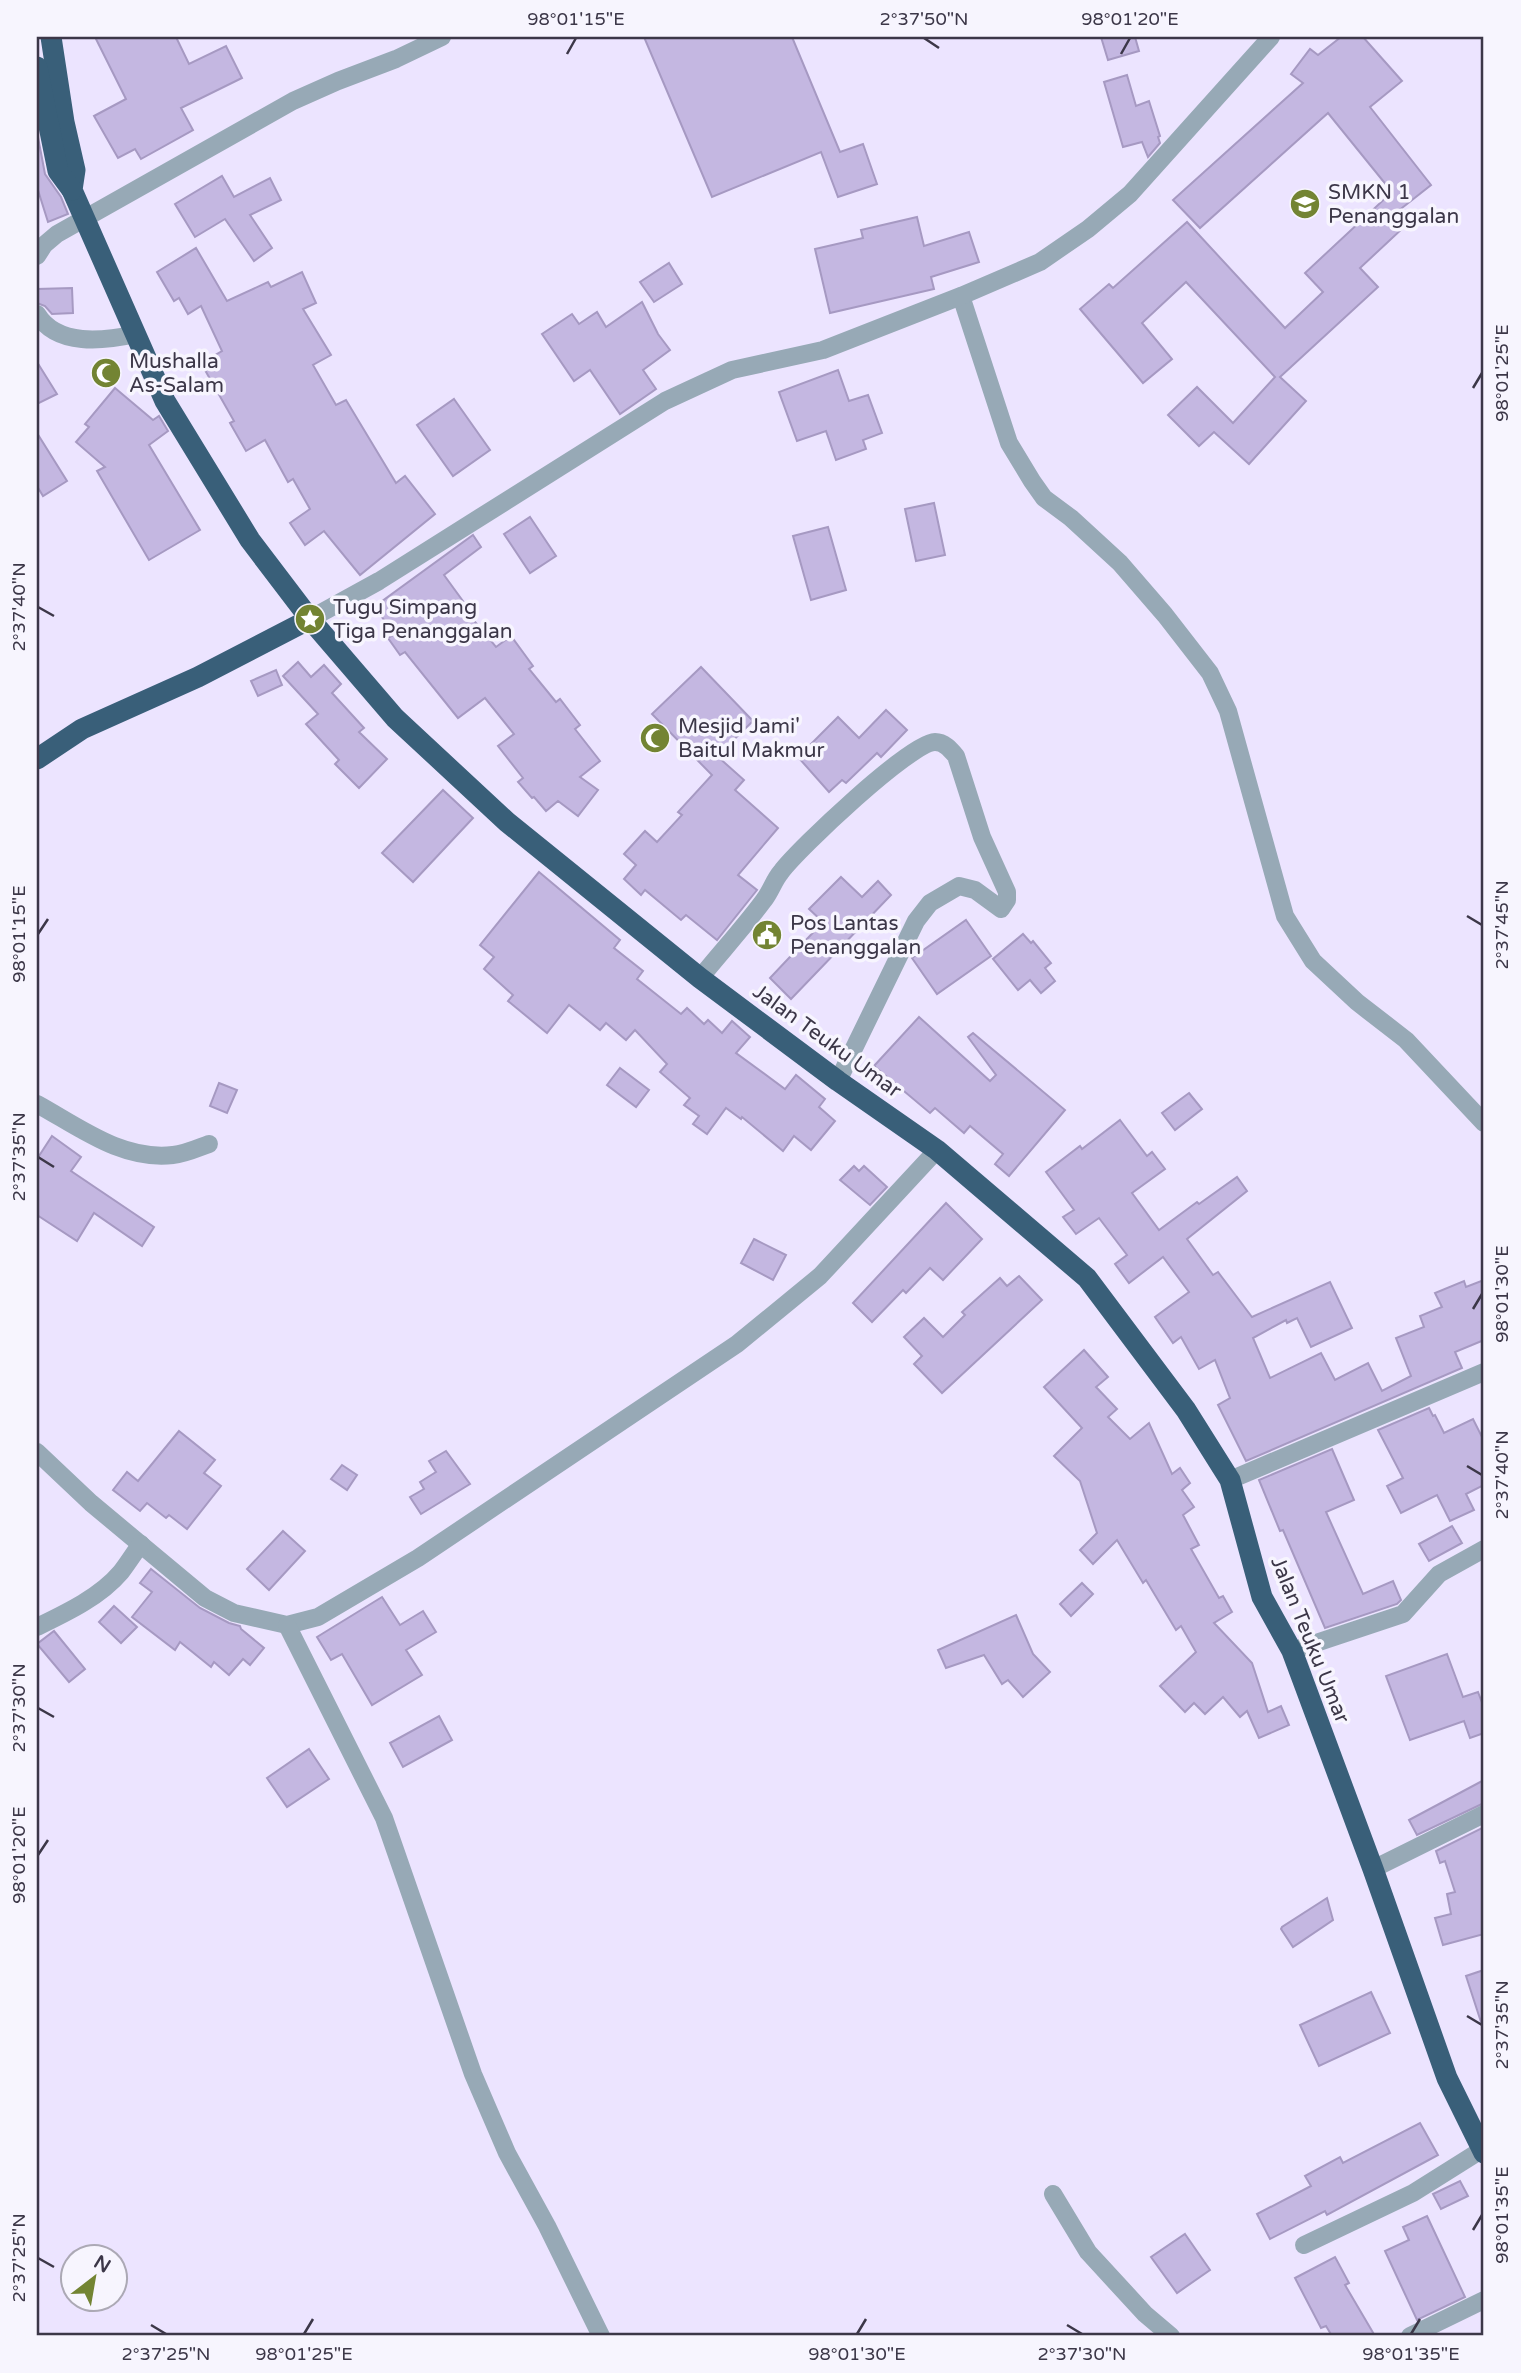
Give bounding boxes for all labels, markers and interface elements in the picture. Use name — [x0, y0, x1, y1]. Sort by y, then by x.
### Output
text: 98°01'15"E — [527, 8, 625, 30]
text: 2°37'50"N — [879, 8, 969, 30]
text: 98°01'20"E — [1081, 8, 1179, 30]
place label: SMKN 1 Penanggalan — [1328, 180, 1459, 229]
school or university icon: SMKN 1 Penanggalan — [1288, 187, 1322, 221]
text: 98°01'25"E — [1491, 324, 1513, 422]
place label: Mushalla As-Salam — [129, 349, 224, 398]
mosque icon: Mushalla As-Salam — [89, 356, 123, 390]
text: 2°37'40"N — [8, 562, 30, 652]
place label: Tugu Simpang Tiga Penanggalan — [333, 595, 513, 644]
place icon: Tugu Simpang Tiga Penanggalan — [293, 602, 327, 636]
place label: Mesjid Jami' Baitul Makmur — [678, 714, 825, 763]
mosque icon: Mesjid Jami' Baitul Makmur — [638, 721, 672, 755]
text: 2°37'45"N — [1491, 880, 1513, 970]
text: 98°01'15"E — [8, 885, 30, 983]
place label: Pos Lantas Penanggalan — [790, 911, 921, 960]
public building icon: Pos Lantas Penanggalan — [750, 918, 784, 952]
street label: Jalan Teuku Umar — [748, 979, 906, 1103]
text: 2°37'35"N — [8, 1112, 30, 1202]
text: 98°01'30"E — [1491, 1245, 1513, 1343]
text: 2°37'40"N — [1491, 1430, 1513, 1520]
street label: Jalan Teuku Umar — [1265, 1553, 1355, 1727]
text: 2°37'30"N — [8, 1663, 30, 1753]
text: 98°01'20"E — [8, 1806, 30, 1904]
text: 2°37'35"N — [1491, 1980, 1513, 2070]
text: 98°01'35"E — [1491, 2166, 1513, 2264]
text: 2°37'25"N — [8, 2213, 30, 2303]
north arrow — [60, 2244, 130, 2314]
text: N — [90, 2251, 114, 2278]
text: 2°37'25"N — [121, 2343, 211, 2365]
text: 98°01'25"E — [255, 2343, 353, 2365]
text: 98°01'30"E — [808, 2343, 906, 2365]
text: 2°37'30"N — [1037, 2343, 1127, 2365]
text: 98°01'35"E — [1362, 2343, 1460, 2365]

